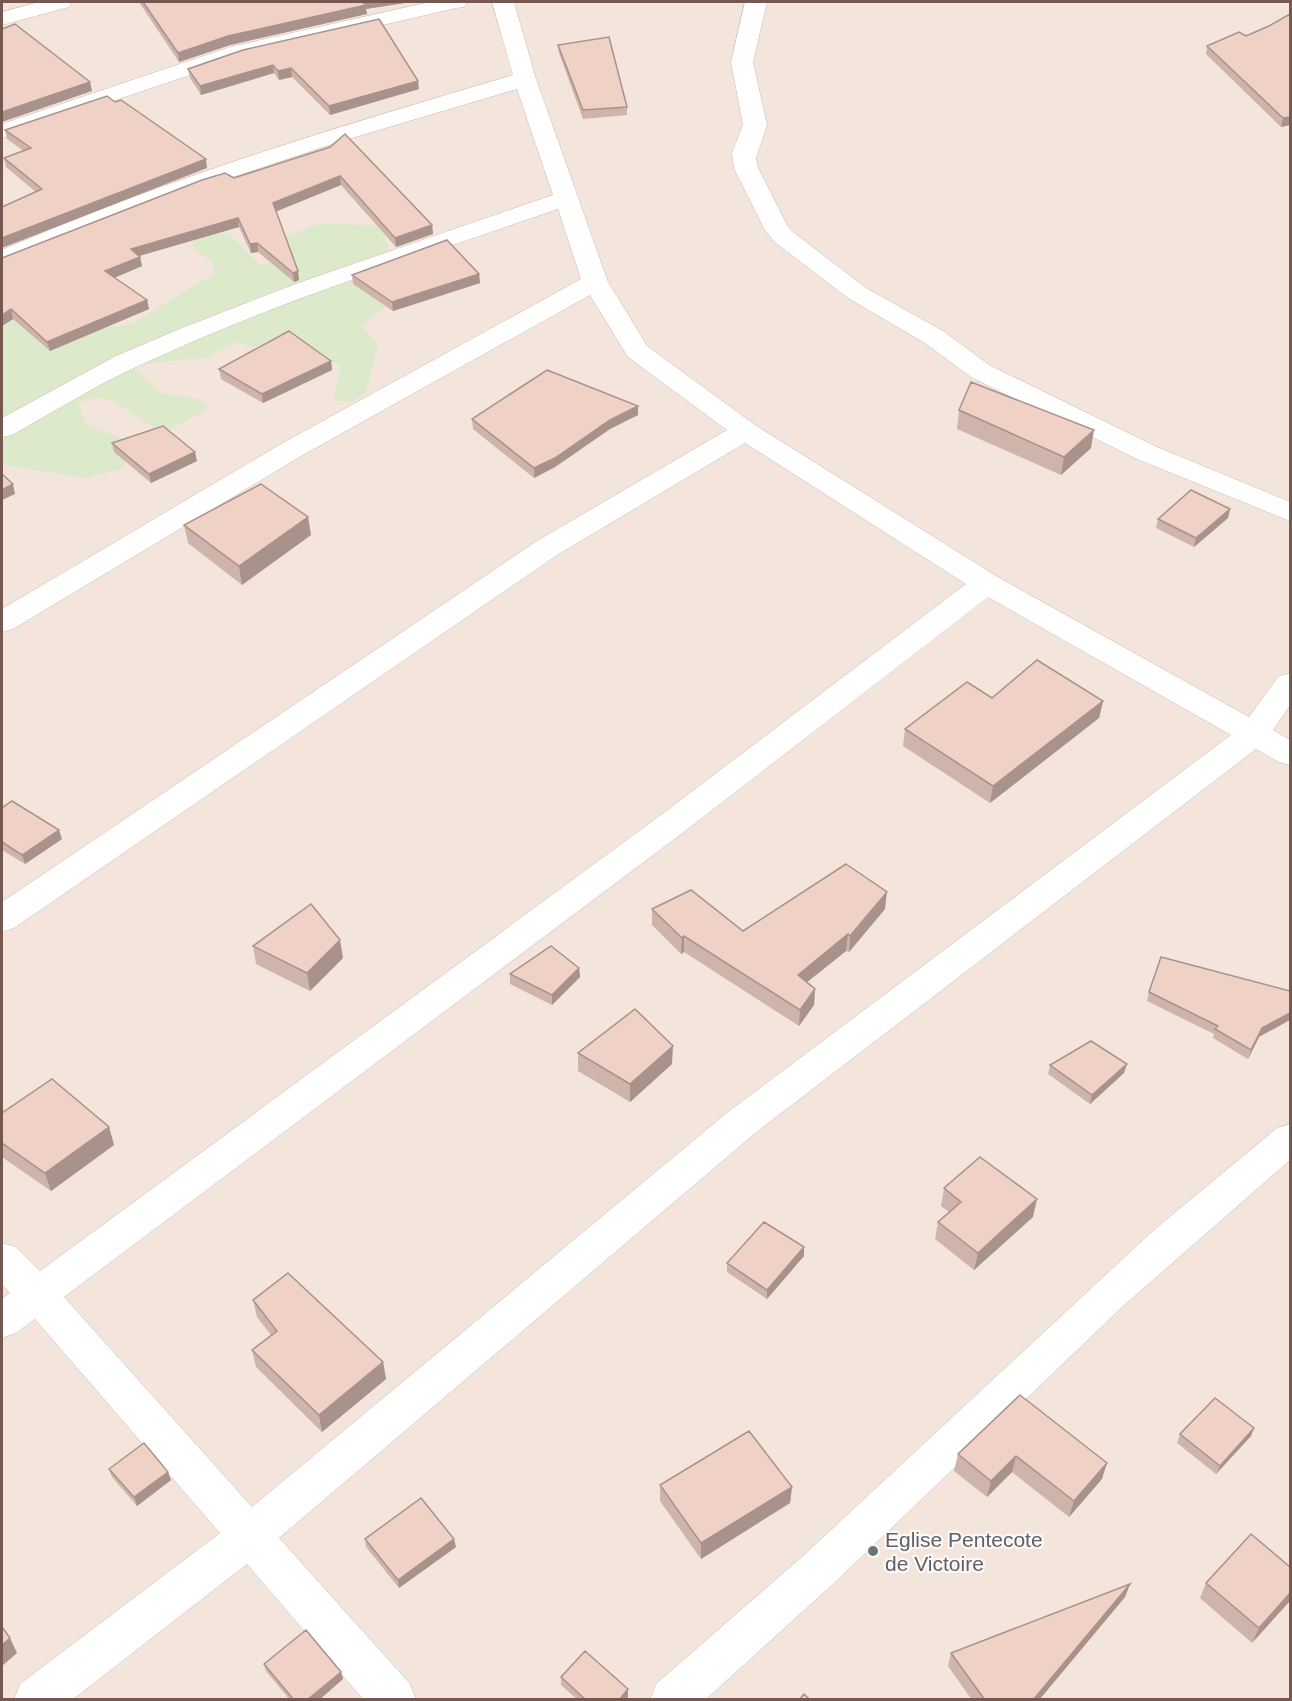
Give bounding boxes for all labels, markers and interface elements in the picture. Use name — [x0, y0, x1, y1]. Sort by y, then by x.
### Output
place label: Eglise Pentecote de Victoire — [885, 1528, 1043, 1575]
marker: Eglise Pentecote de Victoire — [866, 1544, 880, 1558]

